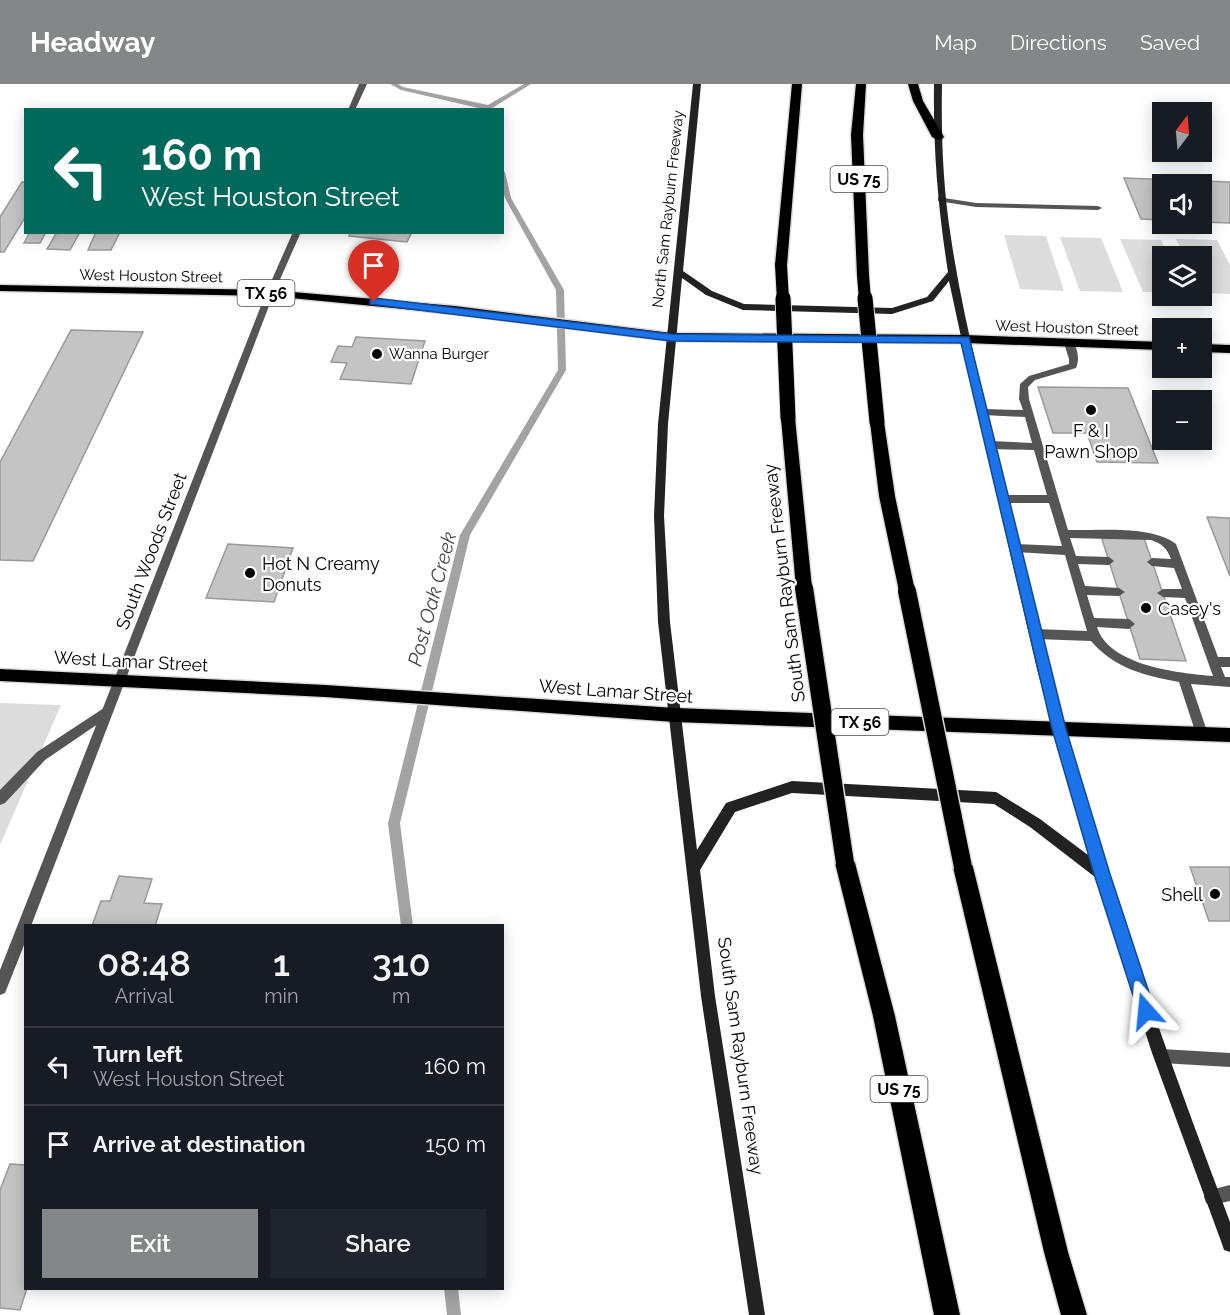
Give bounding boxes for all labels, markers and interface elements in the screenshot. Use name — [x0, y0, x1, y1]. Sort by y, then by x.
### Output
text: Headway — [30, 26, 155, 59]
text: Map — [934, 30, 977, 55]
text: Directions — [1010, 30, 1107, 55]
text: Saved — [1140, 30, 1200, 55]
north arrow — [1152, 102, 1212, 162]
map controls — [1152, 102, 1212, 450]
street label: North Sam Rayburn Freeway — [649, 109, 687, 309]
text: 160 m — [141, 131, 262, 180]
icon: left — [42, 132, 120, 210]
road number: US 75 — [830, 166, 888, 192]
button: sound — [1152, 174, 1212, 234]
text: West Houston Street — [141, 181, 399, 212]
pin — [348, 240, 399, 302]
button: layers — [1152, 246, 1212, 306]
icon: arrive — [357, 249, 390, 282]
street label: West Houston Street — [79, 266, 223, 286]
road number: TX 56 — [238, 280, 294, 306]
street label: West Houston Street — [995, 316, 1139, 340]
button: + — [1152, 318, 1212, 378]
place label: Wanna Burger — [389, 345, 490, 363]
marker: Wanna Burger — [370, 347, 384, 361]
button: − — [1152, 390, 1212, 450]
marker: F & I Pawn Shop — [1084, 403, 1098, 417]
place label: F & I Pawn Shop — [1044, 420, 1138, 462]
street label: South Sam Rayburn Freeway — [759, 462, 809, 703]
street label: South Woods Street — [111, 470, 191, 632]
water label: Post Oak Creek — [403, 529, 462, 669]
place label: Hot N Creamy Donuts — [262, 553, 380, 595]
marker: Hot N Creamy Donuts — [243, 566, 257, 580]
place label: Casey's — [1158, 598, 1221, 619]
marker: Casey's — [1139, 601, 1153, 615]
street label: West Lamar Street — [53, 646, 209, 676]
street label: West Lamar Street — [538, 675, 694, 707]
road number: TX 56 — [832, 709, 888, 735]
place label: Shell — [1161, 884, 1203, 905]
marker: Shell — [1208, 887, 1222, 901]
street label: South Sam Rayburn Freeway — [714, 936, 768, 1176]
text: 08:48 — [97, 942, 191, 984]
text: 1 — [273, 942, 290, 984]
text: 310 — [372, 942, 431, 984]
position arrow — [1114, 979, 1178, 1043]
text: Arrival — [115, 984, 173, 1008]
text: min — [264, 984, 299, 1008]
text: m — [392, 984, 410, 1008]
text: Turn left — [93, 1041, 183, 1067]
icon: left — [42, 1050, 75, 1083]
text: 160 m — [424, 1053, 486, 1079]
text: West Houston Street — [93, 1067, 284, 1091]
road number: US 75 — [870, 1076, 928, 1102]
icon: arrive — [42, 1128, 75, 1161]
text: Arrive at destination — [93, 1131, 306, 1157]
text: 150 m — [425, 1131, 486, 1157]
button: Exit — [42, 1209, 258, 1278]
button: Share — [270, 1209, 486, 1278]

